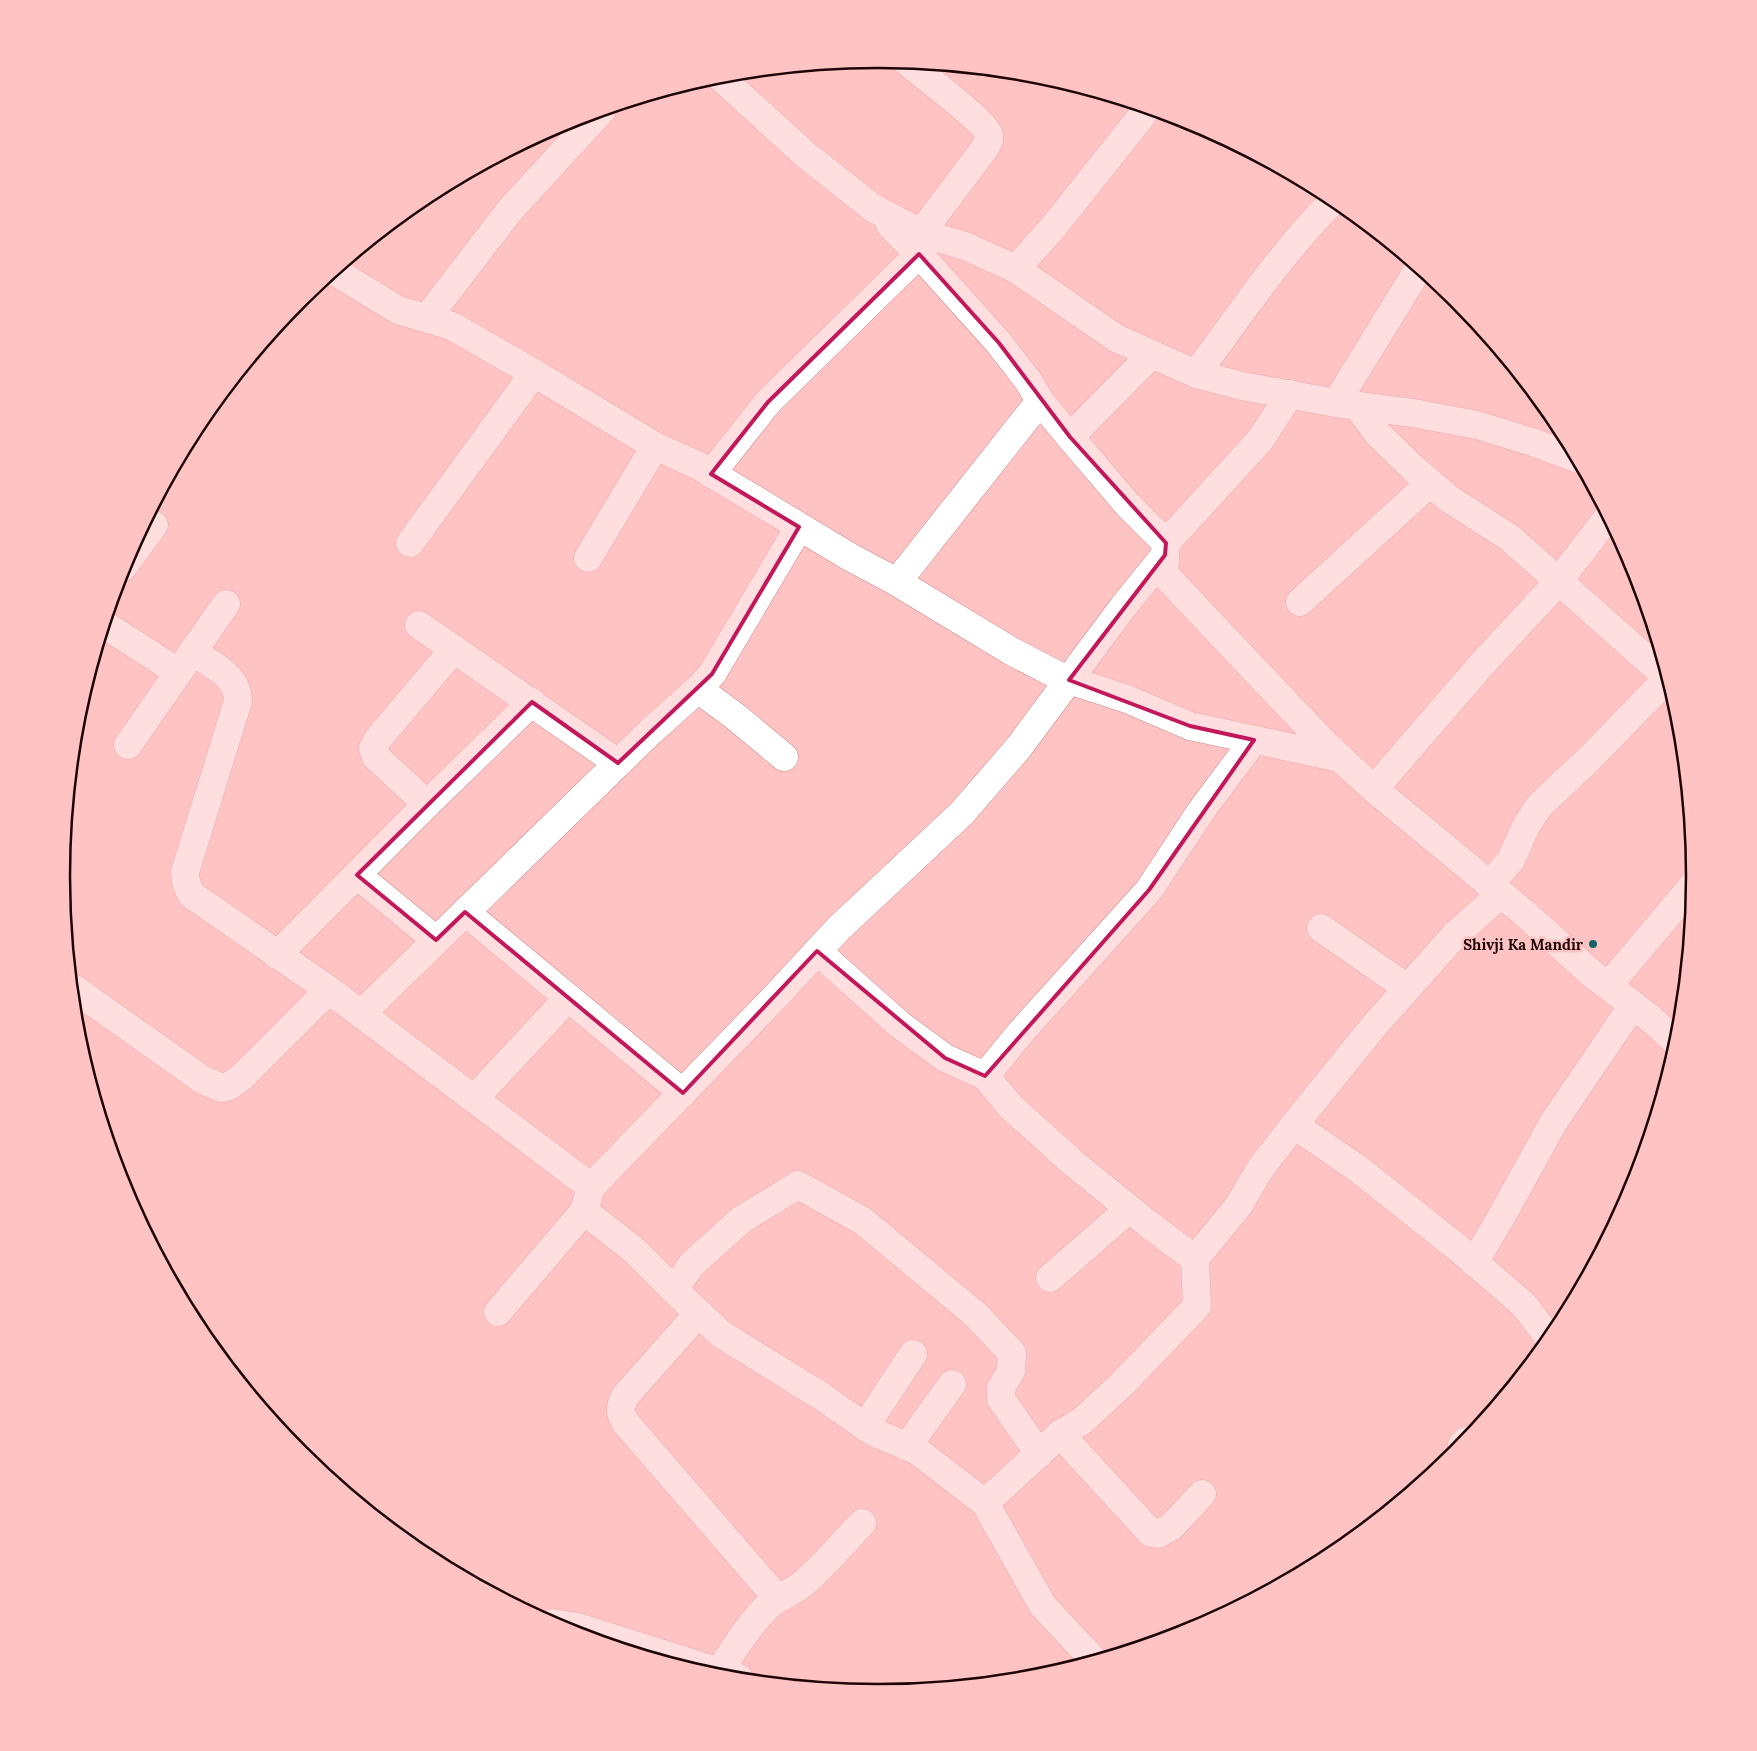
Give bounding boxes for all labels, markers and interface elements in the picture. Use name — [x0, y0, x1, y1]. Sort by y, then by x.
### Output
place label: Shivji Ka Mandir — [1463, 935, 1584, 954]
marker: Shivji Ka Mandir — [1587, 938, 1599, 950]

